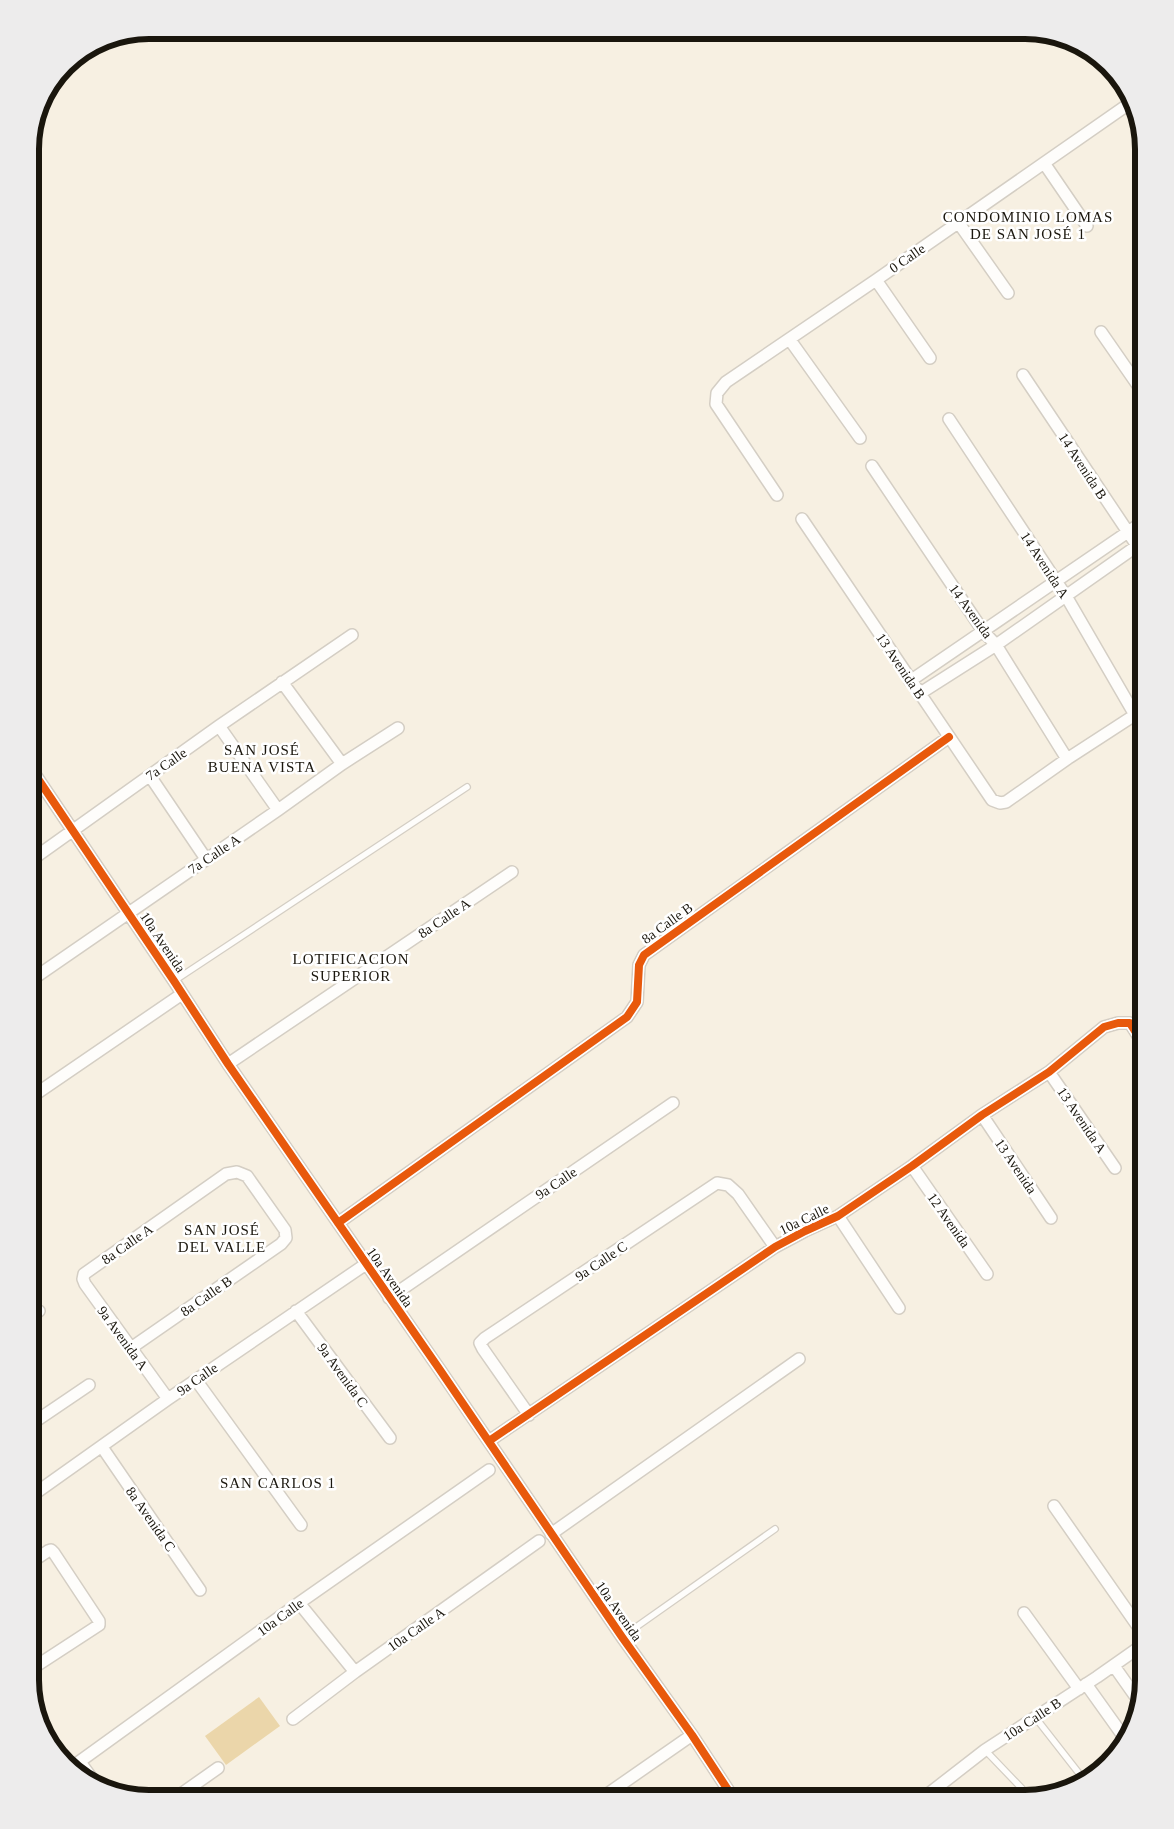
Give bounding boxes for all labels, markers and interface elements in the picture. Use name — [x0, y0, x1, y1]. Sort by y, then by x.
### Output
district label: CONDOMINIO LOMAS DE SAN JOSÉ 1 — [943, 209, 1113, 242]
street label: 0 Calle — [887, 241, 928, 276]
street label: 14 Avenida B — [1056, 430, 1110, 502]
street label: 14 Avenida A — [1018, 529, 1072, 602]
street label: 14 Avenida — [946, 581, 996, 642]
street label: 13 Avenida B — [873, 631, 928, 702]
district label: SAN JOSÉ BUENA VISTA — [208, 742, 316, 775]
street label: 7a Calle — [143, 745, 190, 784]
street label: 7a Calle A — [186, 831, 244, 877]
street label: 8a Calle A — [416, 895, 474, 941]
street label: 8a Calle B — [639, 900, 696, 947]
street label: 10a Avenida — [137, 909, 189, 976]
district label: LOTIFICACION SUPERIOR — [293, 951, 410, 984]
street label: 13 Avenida A — [1054, 1085, 1110, 1157]
street label: 13 Avenida — [992, 1136, 1040, 1197]
street label: 9a Calle — [533, 1164, 580, 1203]
street label: 12 Avenida — [924, 1190, 973, 1251]
street label: 10a Calle — [777, 1201, 831, 1238]
street label: 8a Calle A — [99, 1221, 157, 1268]
district label: SAN JOSÉ DEL VALLE — [178, 1222, 266, 1255]
street label: 9a Calle C — [573, 1239, 630, 1284]
street label: 10a Avenida — [364, 1245, 416, 1311]
street label: 8a Calle B — [178, 1273, 235, 1320]
street label: 9a Avenida A — [94, 1303, 151, 1374]
street label: 9a Avenida C — [314, 1340, 371, 1410]
street label: 9a Calle — [174, 1360, 221, 1399]
district label: SAN CARLOS 1 — [220, 1475, 336, 1491]
street label: 8a Avenida C — [123, 1484, 178, 1554]
street label: 10a Avenida — [593, 1579, 645, 1645]
street label: 10a Calle — [254, 1596, 306, 1639]
street label: 10a Calle A — [385, 1604, 448, 1655]
street label: 10a Calle B — [1000, 1695, 1064, 1744]

